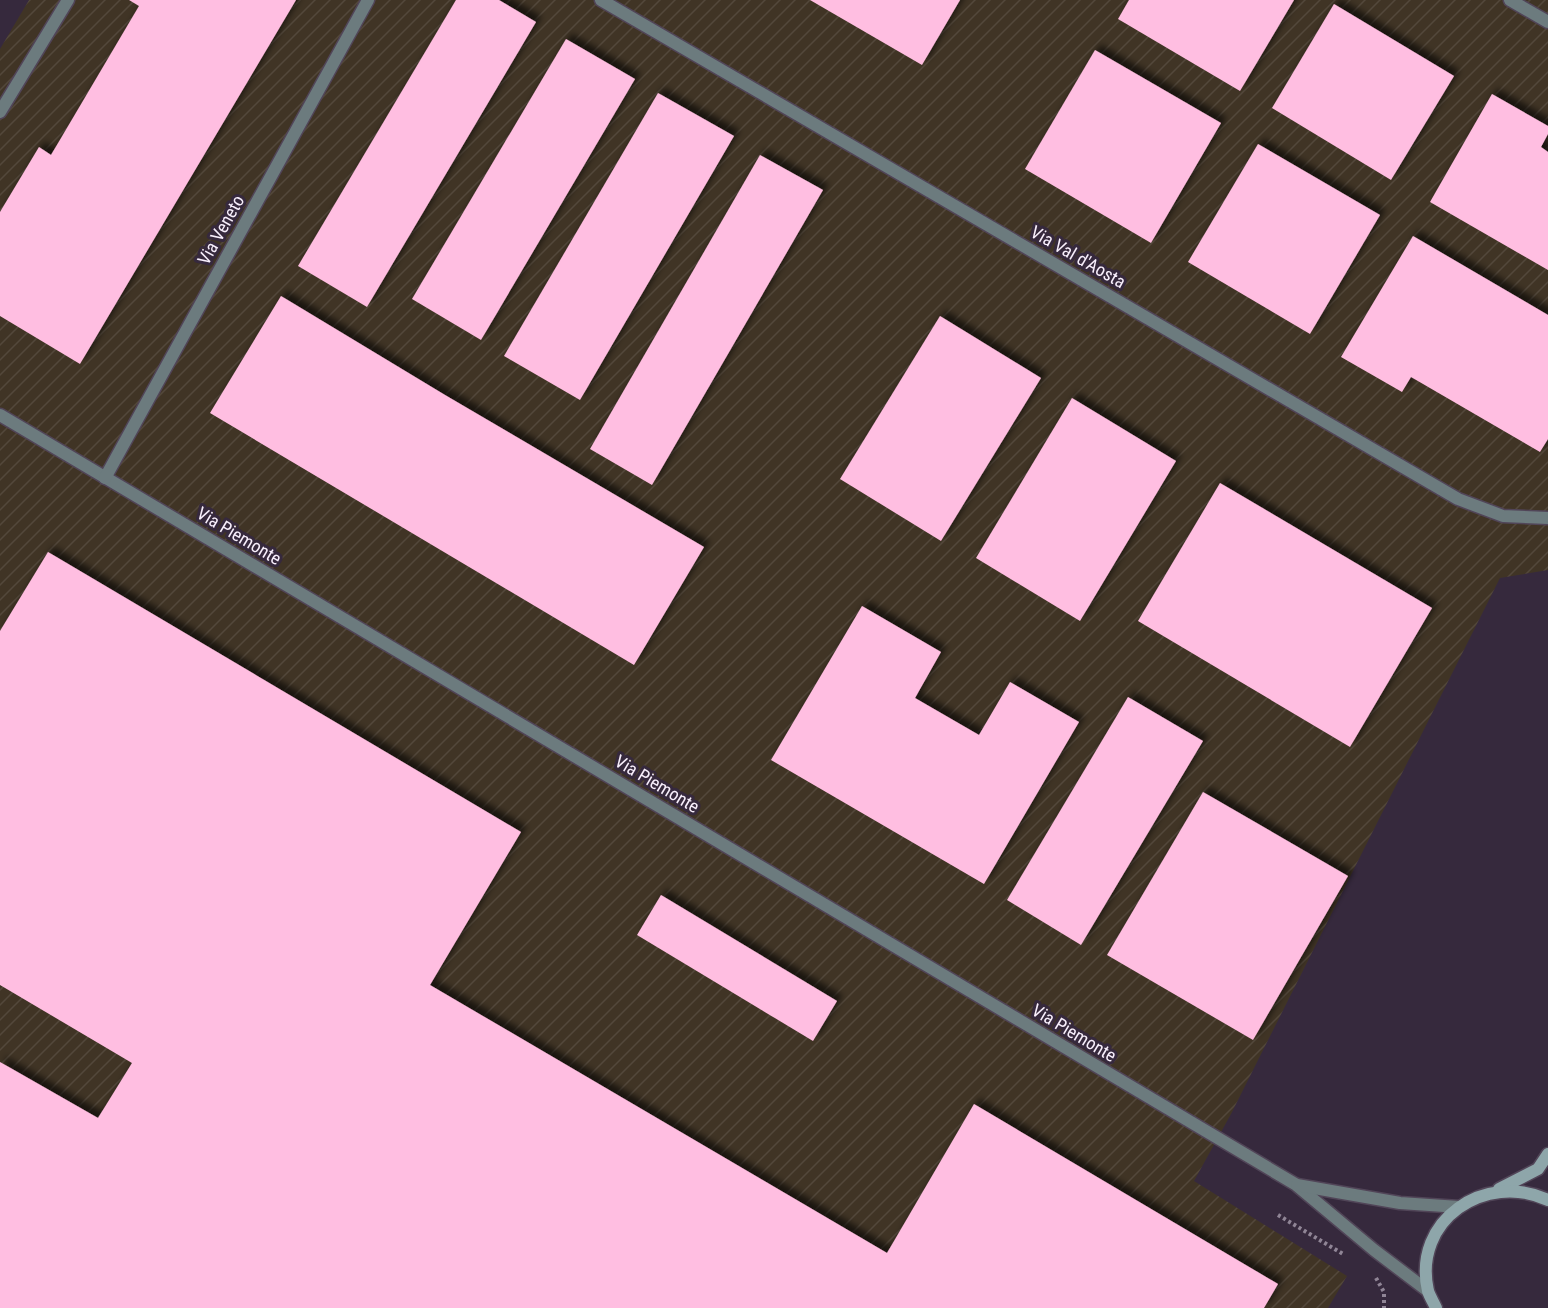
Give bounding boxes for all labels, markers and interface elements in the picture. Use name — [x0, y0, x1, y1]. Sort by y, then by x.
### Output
street label: Via Veneto — [193, 191, 248, 268]
street label: Via Val d'Aosta — [1027, 221, 1129, 292]
street label: Via Piemonte — [193, 502, 285, 569]
street label: Via Piemonte — [611, 750, 703, 817]
street label: Via Piemonte — [1028, 999, 1120, 1066]

